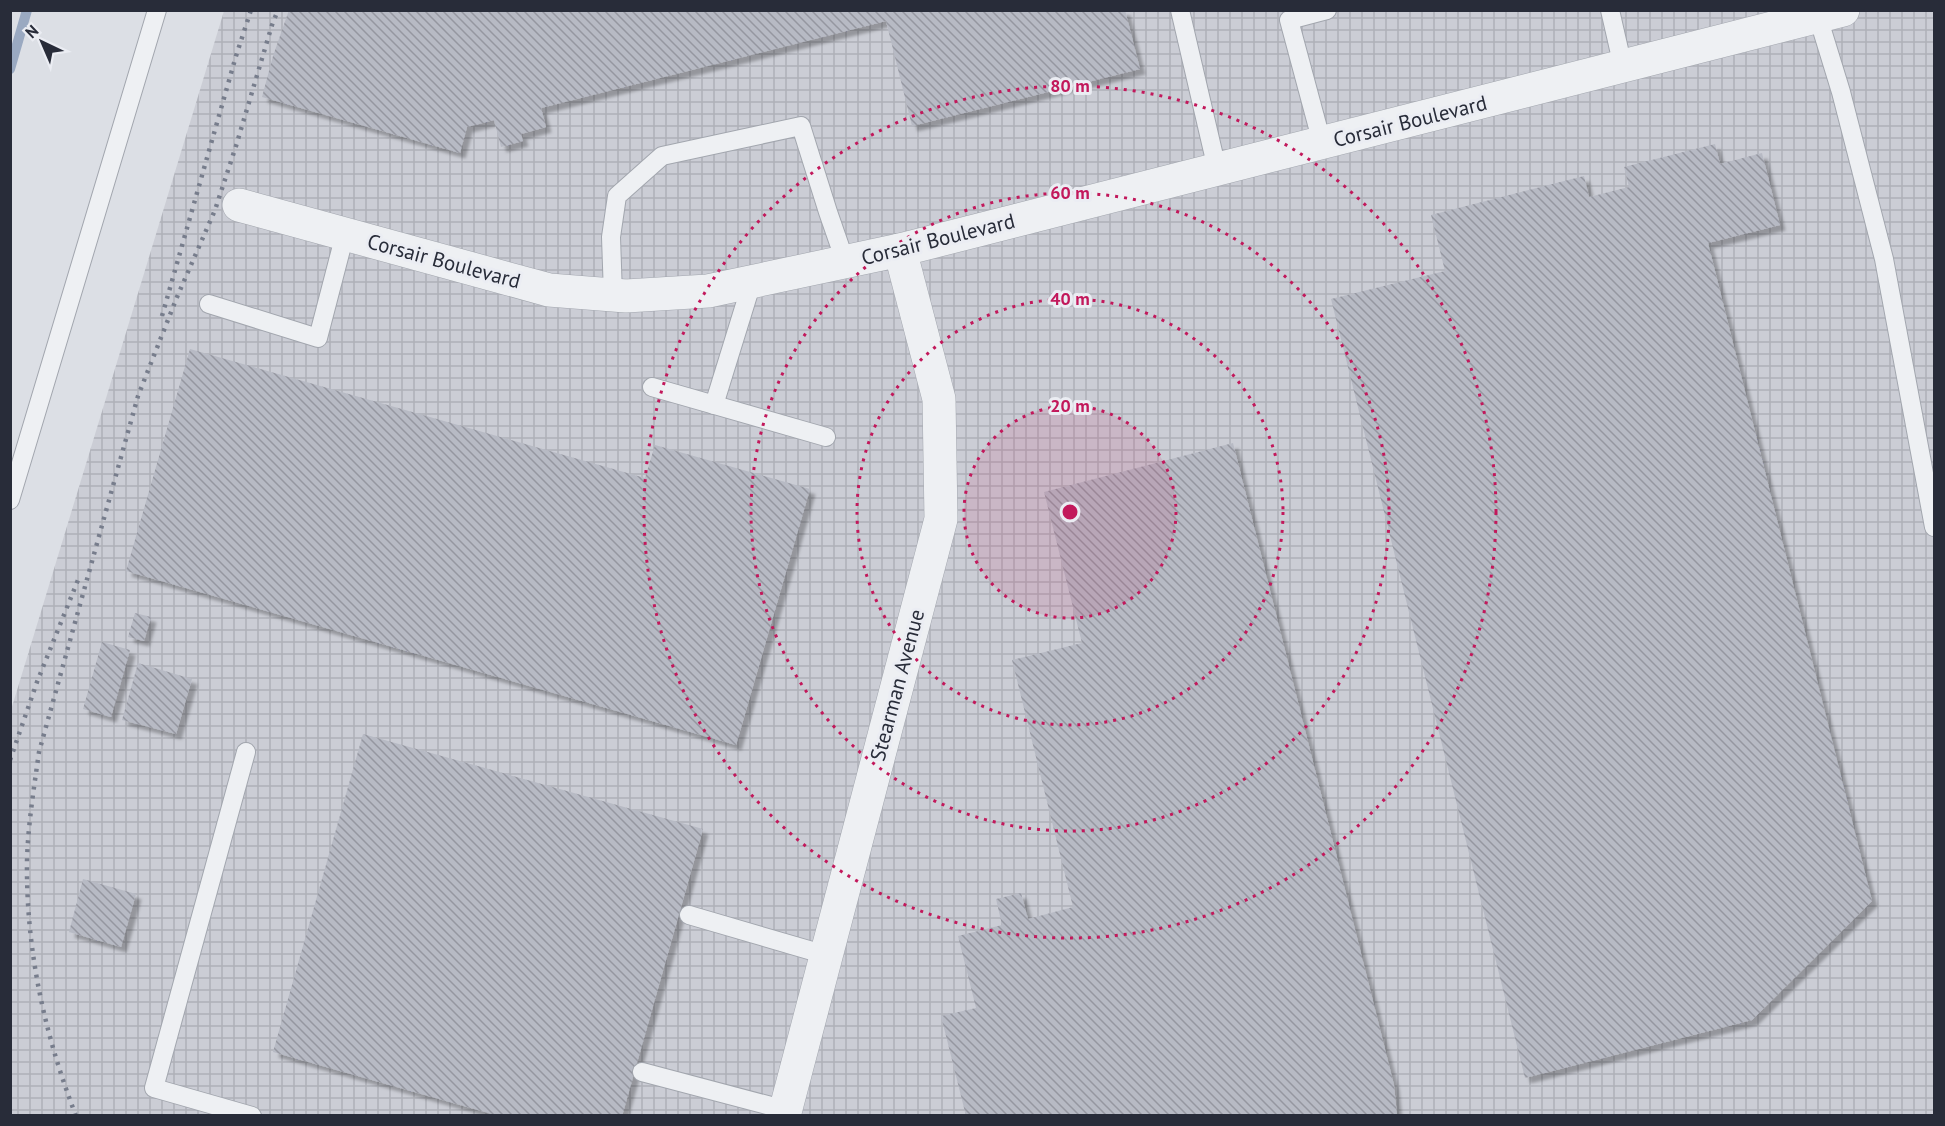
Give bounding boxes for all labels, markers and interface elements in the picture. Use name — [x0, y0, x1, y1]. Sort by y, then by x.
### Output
north arrow — [12, 12, 72, 72]
text: N — [21, 20, 42, 42]
text: 80 m — [1050, 74, 1090, 97]
street label: Corsair Boulevard — [1330, 89, 1490, 153]
text: 60 m — [1050, 181, 1090, 204]
street label: Corsair Boulevard — [858, 207, 1018, 271]
street label: Corsair Boulevard — [364, 228, 524, 294]
text: 40 m — [1050, 287, 1090, 310]
text: 20 m — [1050, 394, 1090, 417]
centre of rings — [1060, 502, 1080, 522]
street label: Stearman Avenue — [864, 606, 930, 764]

